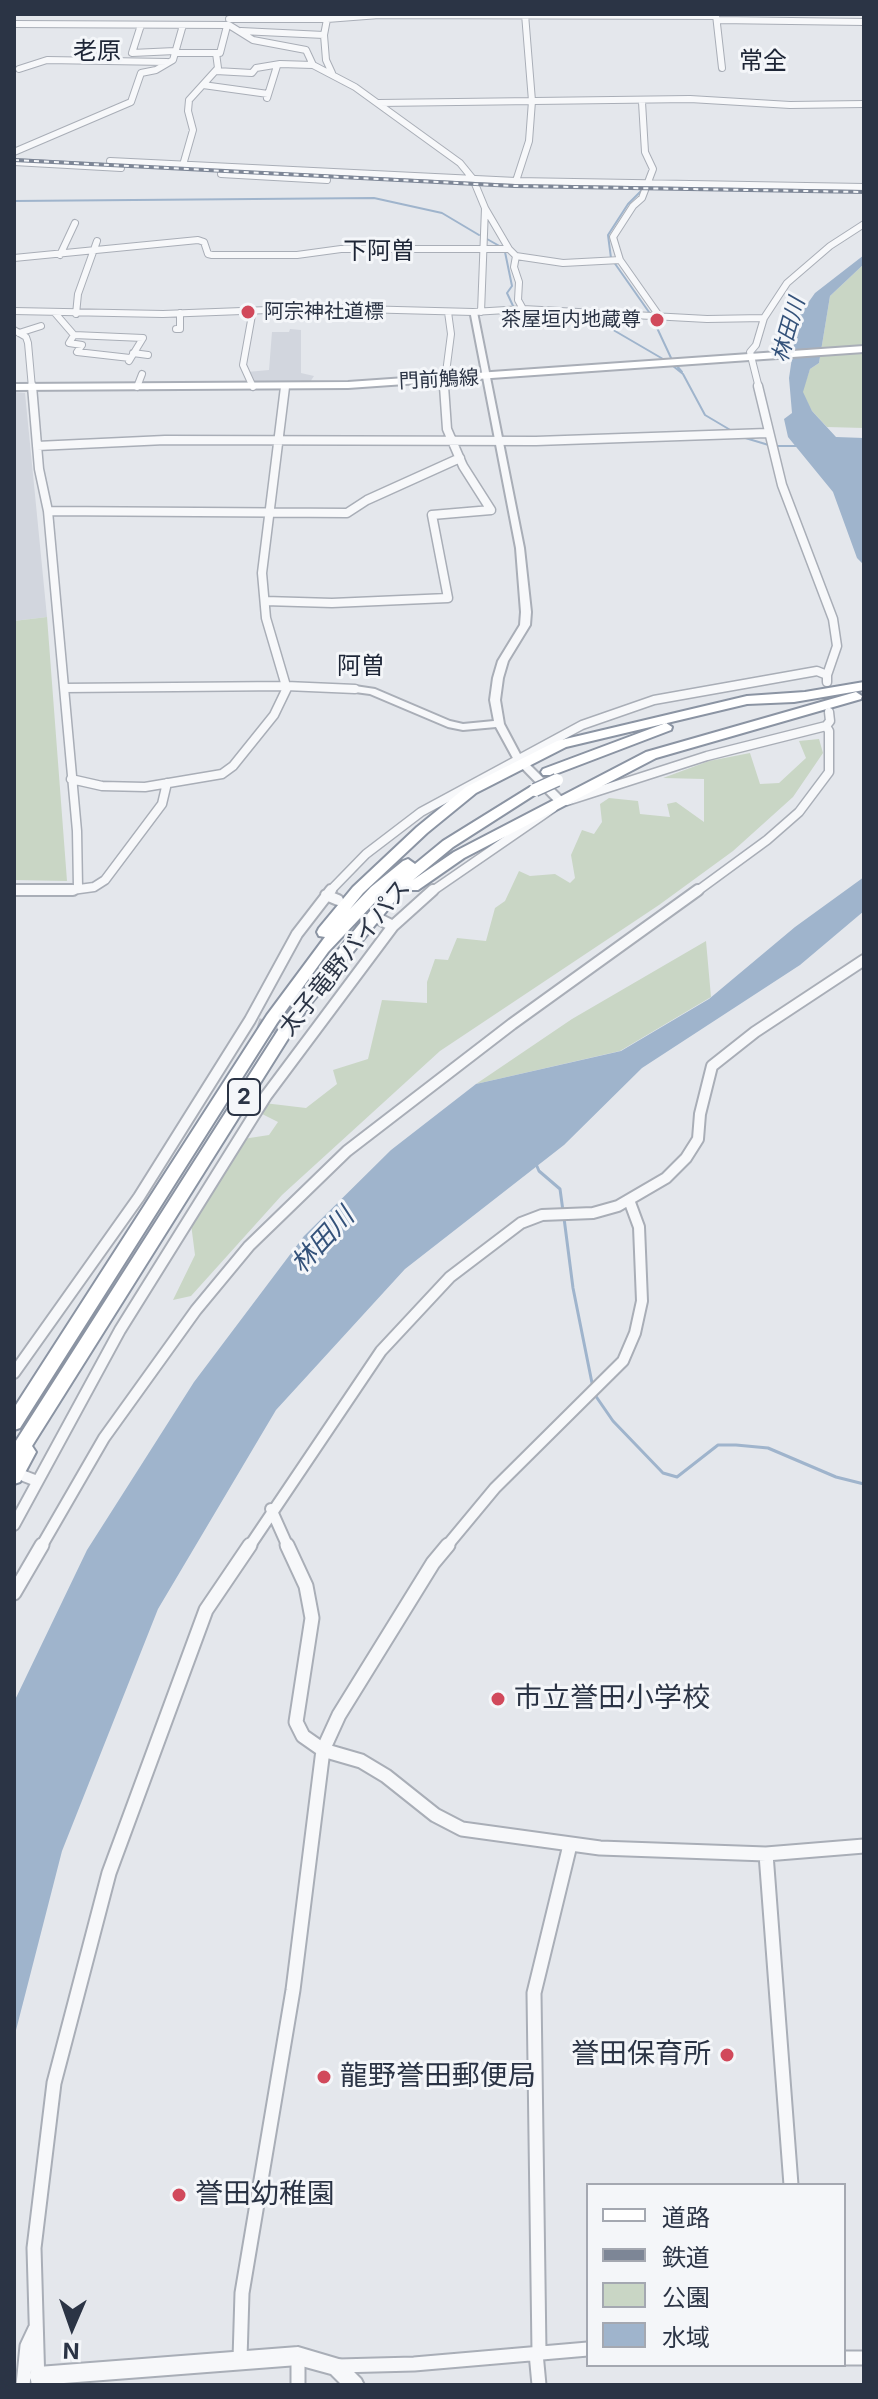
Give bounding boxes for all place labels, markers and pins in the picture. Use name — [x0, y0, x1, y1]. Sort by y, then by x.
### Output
place label: 阿宗神社道標 — [264, 300, 384, 324]
marker: 阿宗神社道標 — [239, 303, 257, 321]
place label: 茶屋垣内地蔵尊 — [501, 308, 641, 332]
marker: 茶屋垣内地蔵尊 — [648, 311, 666, 329]
place label: 市立誉田小学校 — [514, 1682, 710, 1716]
marker: 市立誉田小学校 — [489, 1690, 507, 1708]
place label: 誉田保育所 — [571, 2038, 711, 2072]
marker: 誉田保育所 — [718, 2046, 736, 2064]
place label: 龍野誉田郵便局 — [340, 2060, 536, 2094]
marker: 龍野誉田郵便局 — [315, 2068, 333, 2086]
place label: 誉田幼稚園 — [195, 2178, 335, 2212]
marker: 誉田幼稚園 — [170, 2186, 188, 2204]

